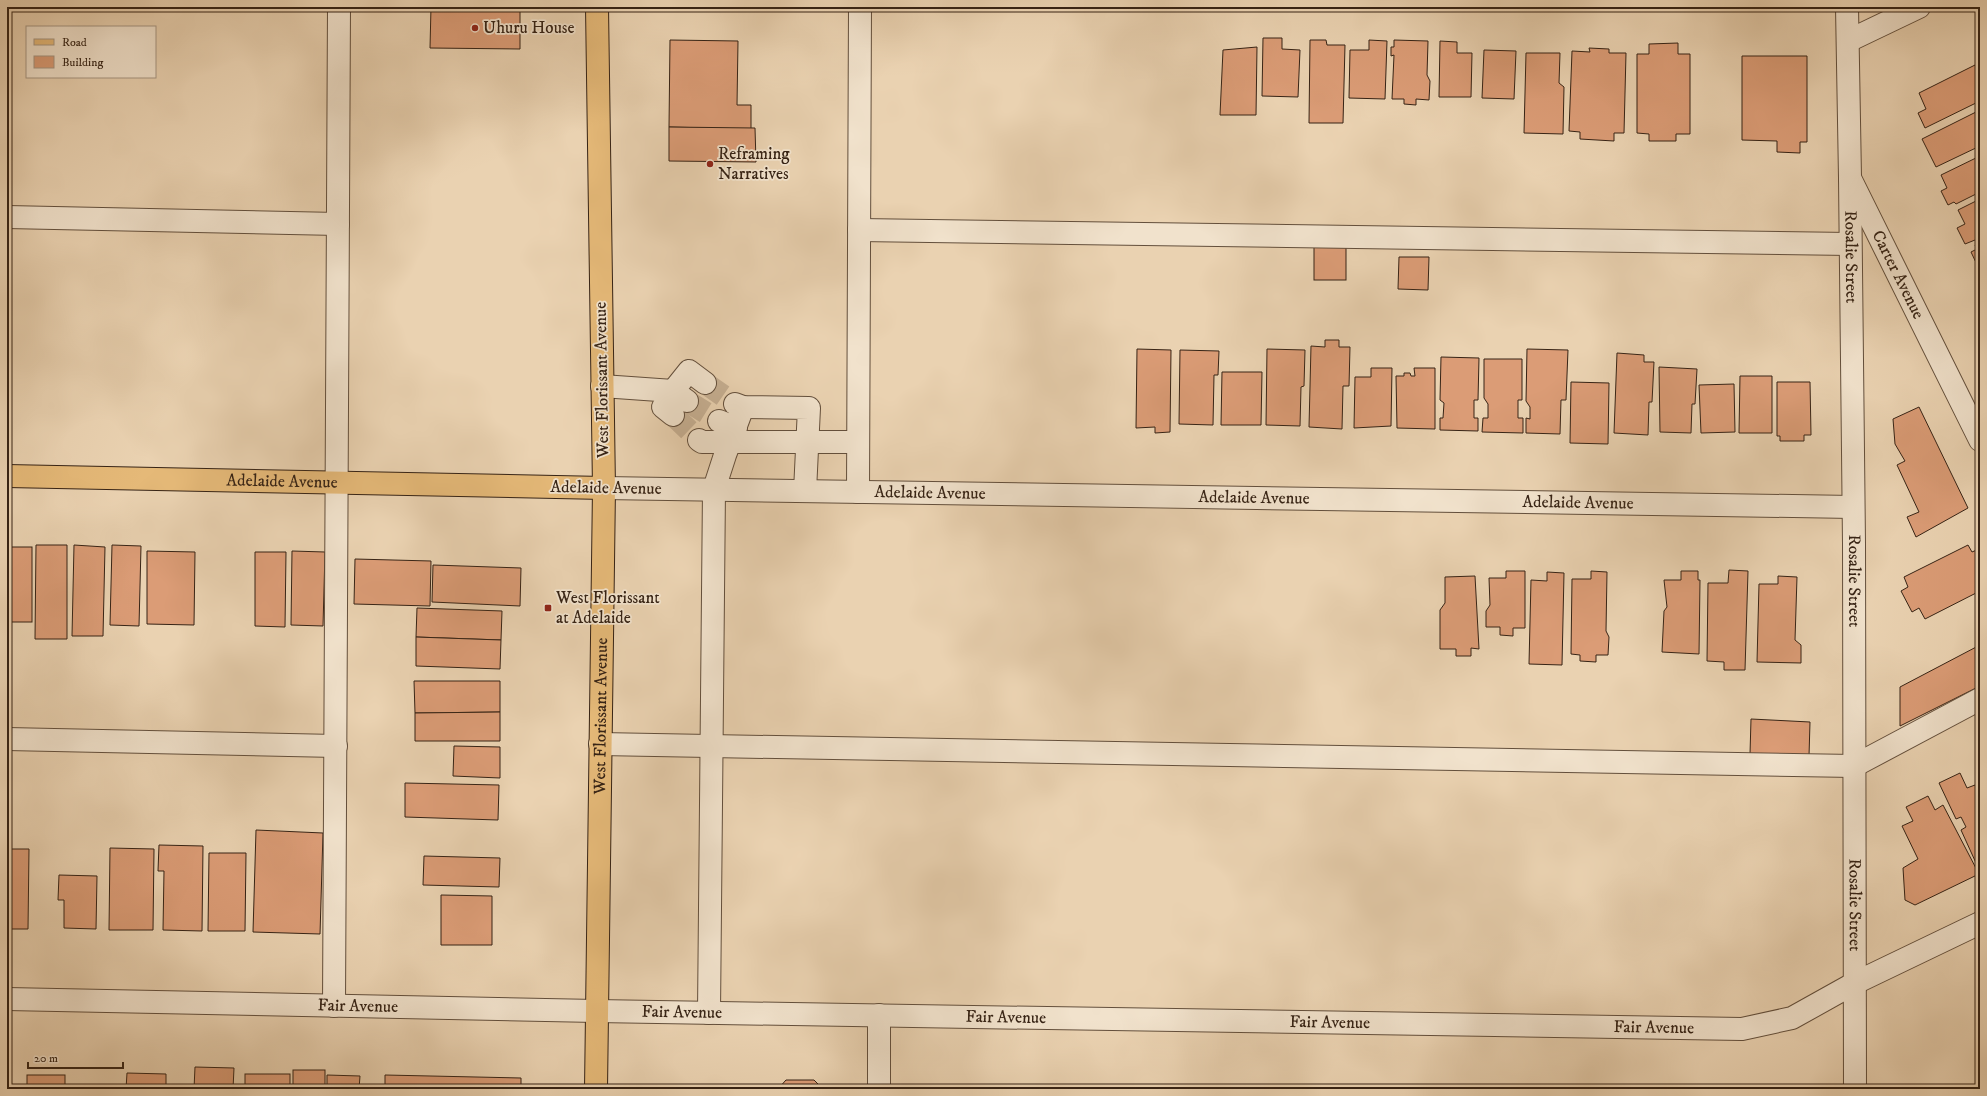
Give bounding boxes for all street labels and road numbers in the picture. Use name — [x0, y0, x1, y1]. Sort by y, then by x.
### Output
street label: Rosalie Street — [1839, 210, 1862, 304]
street label: Carter Avenue — [1867, 227, 1929, 323]
street label: West Florissant Avenue — [590, 302, 614, 459]
street label: Adelaide Avenue — [226, 469, 338, 494]
street label: Adelaide Avenue — [550, 476, 662, 500]
street label: Adelaide Avenue — [874, 481, 986, 505]
street label: Adelaide Avenue — [1198, 486, 1310, 510]
street label: Adelaide Avenue — [1522, 491, 1634, 515]
street label: Rosalie Street — [1843, 534, 1865, 628]
street label: West Florissant Avenue — [589, 638, 613, 795]
street label: Rosalie Street — [1844, 859, 1866, 952]
street label: Fair Avenue — [317, 994, 398, 1018]
street label: Fair Avenue — [641, 1001, 722, 1024]
street label: Fair Avenue — [965, 1006, 1046, 1029]
street label: Fair Avenue — [1289, 1011, 1370, 1034]
street label: Fair Avenue — [1613, 1016, 1694, 1039]

